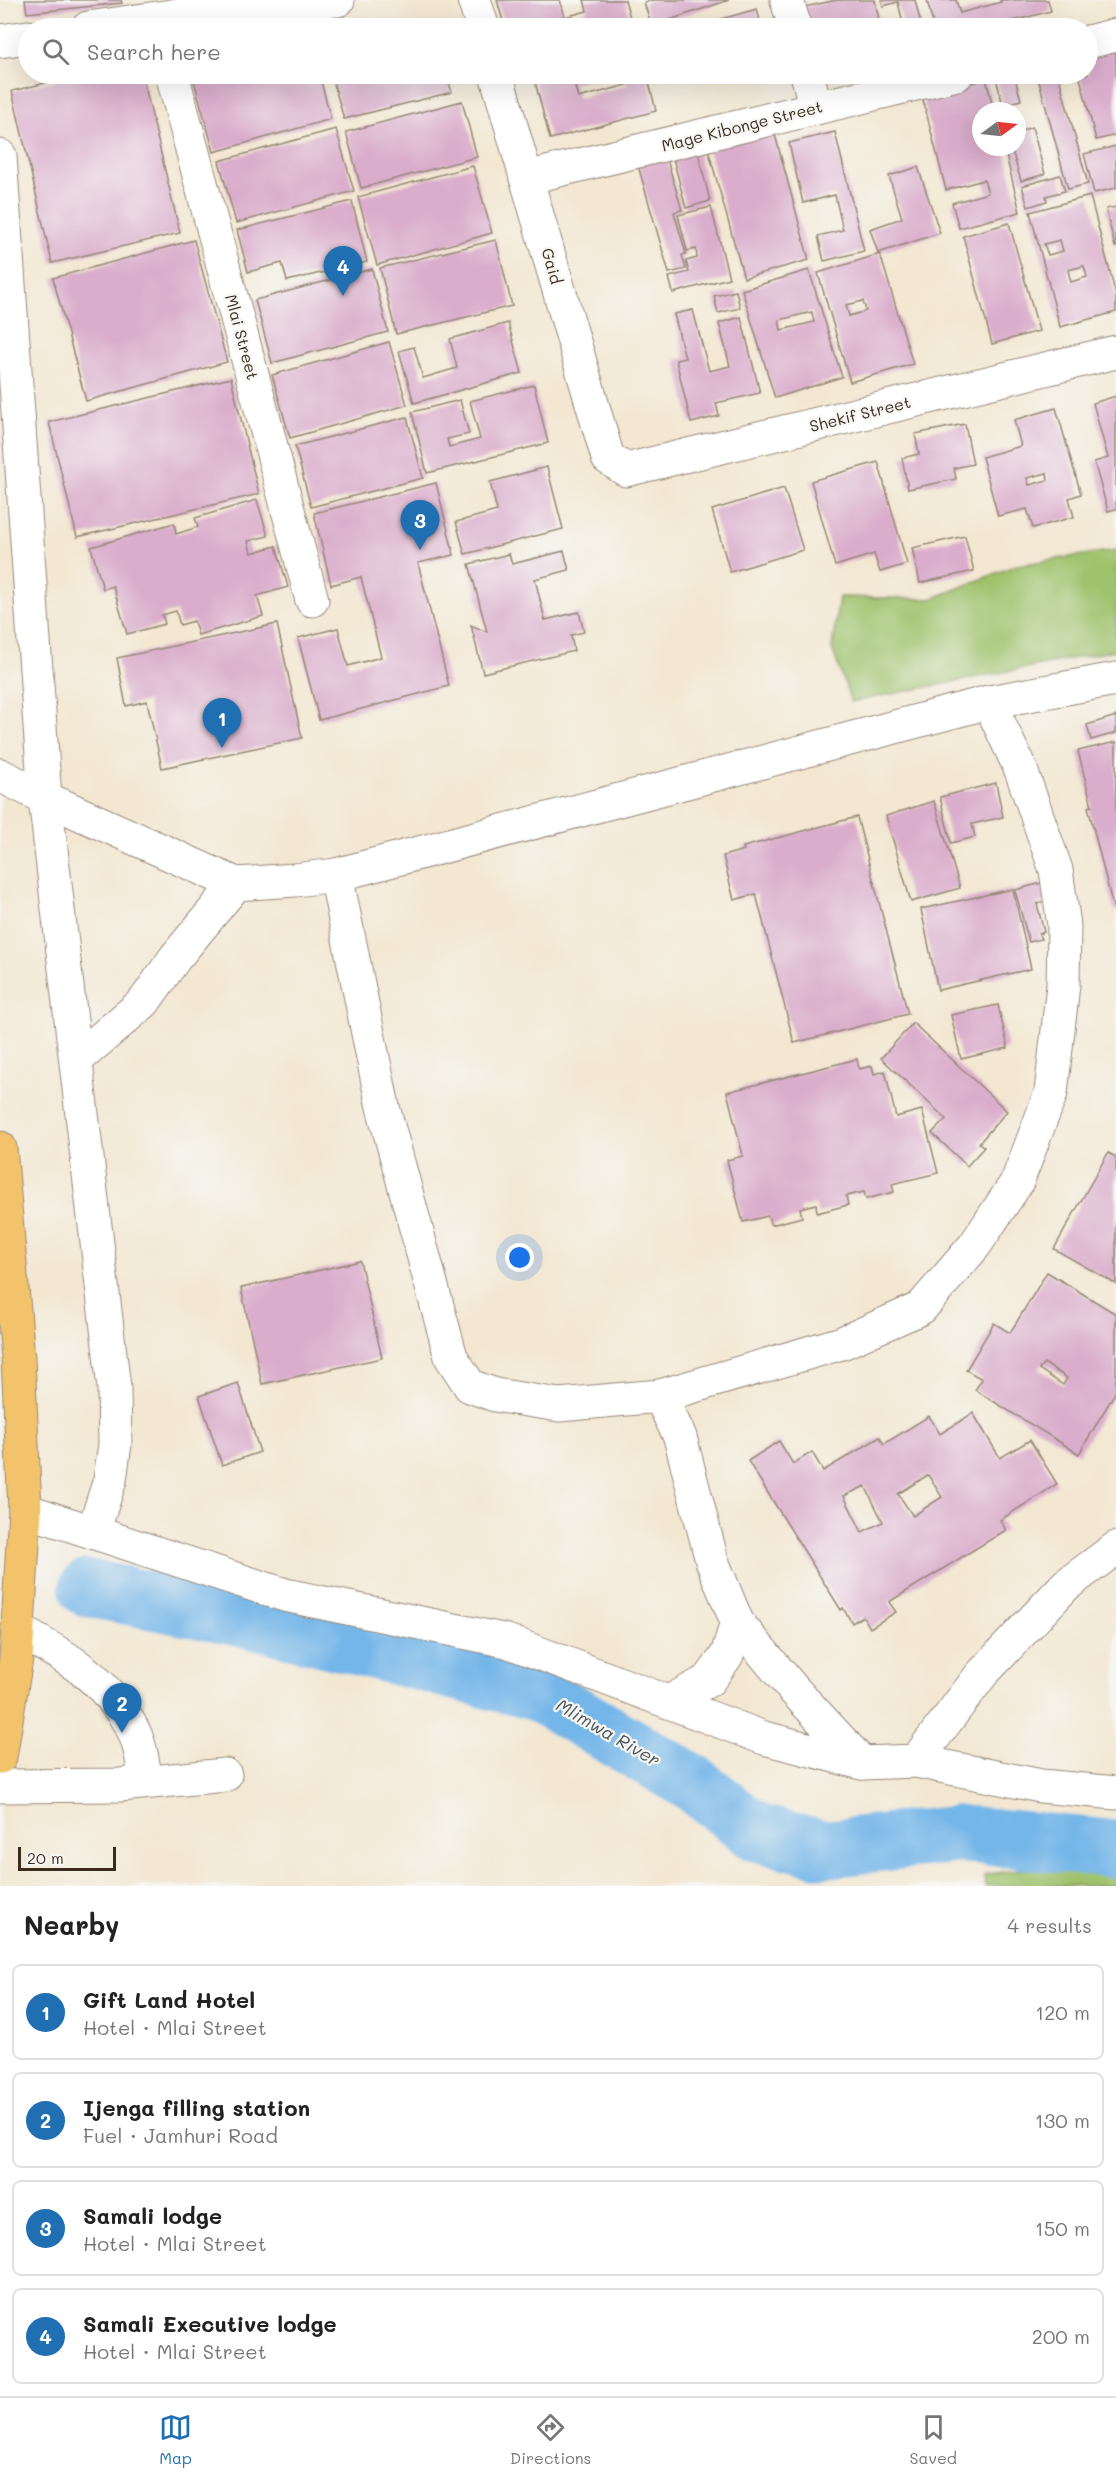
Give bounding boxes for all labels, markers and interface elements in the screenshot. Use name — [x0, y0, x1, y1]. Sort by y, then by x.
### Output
search box — [18, 18, 1098, 84]
icon: search — [39, 35, 72, 68]
text: Search here — [87, 37, 221, 66]
street label: Mage Kibonge Street — [659, 95, 825, 156]
north arrow — [972, 102, 1026, 156]
street label: Gaid — [537, 245, 568, 286]
pin: 4 — [324, 246, 362, 296]
street label: Mlai Street — [221, 292, 264, 382]
street label: Shekif Street — [807, 391, 913, 436]
pin: 3 — [400, 500, 440, 550]
pin: 1 — [202, 698, 242, 748]
your location — [505, 1243, 534, 1272]
pin: 2 — [102, 1684, 142, 1733]
water label: Mlimwa River — [552, 1693, 665, 1772]
scale bar — [18, 1844, 116, 1872]
text: 20 m — [27, 1847, 64, 1868]
text: Nearby — [24, 1908, 119, 1942]
text: 4 results — [1007, 1912, 1092, 1938]
text: Gift Land Hotel — [83, 1985, 255, 2014]
text: 1 — [41, 1999, 50, 2025]
text: 120 m — [1035, 1999, 1090, 2025]
text: Hotel · Mlai Street — [83, 2014, 266, 2040]
text: Ijenga filling station — [83, 2093, 310, 2122]
text: 2 — [40, 2107, 51, 2133]
text: 130 m — [1035, 2107, 1090, 2133]
text: Fuel · Jamhuri Road — [83, 2122, 278, 2148]
text: Samali lodge — [83, 2201, 222, 2230]
text: 3 — [40, 2215, 52, 2241]
text: 150 m — [1035, 2215, 1090, 2241]
text: Hotel · Mlai Street — [83, 2230, 266, 2256]
text: Samali Executive lodge — [83, 2309, 337, 2338]
text: 4 — [39, 2323, 52, 2349]
text: 200 m — [1032, 2323, 1090, 2349]
text: Hotel · Mlai Street — [83, 2338, 266, 2364]
tab: Map — [159, 2411, 192, 2468]
tab: Directions — [510, 2411, 591, 2468]
tab: Saved — [909, 2411, 957, 2468]

